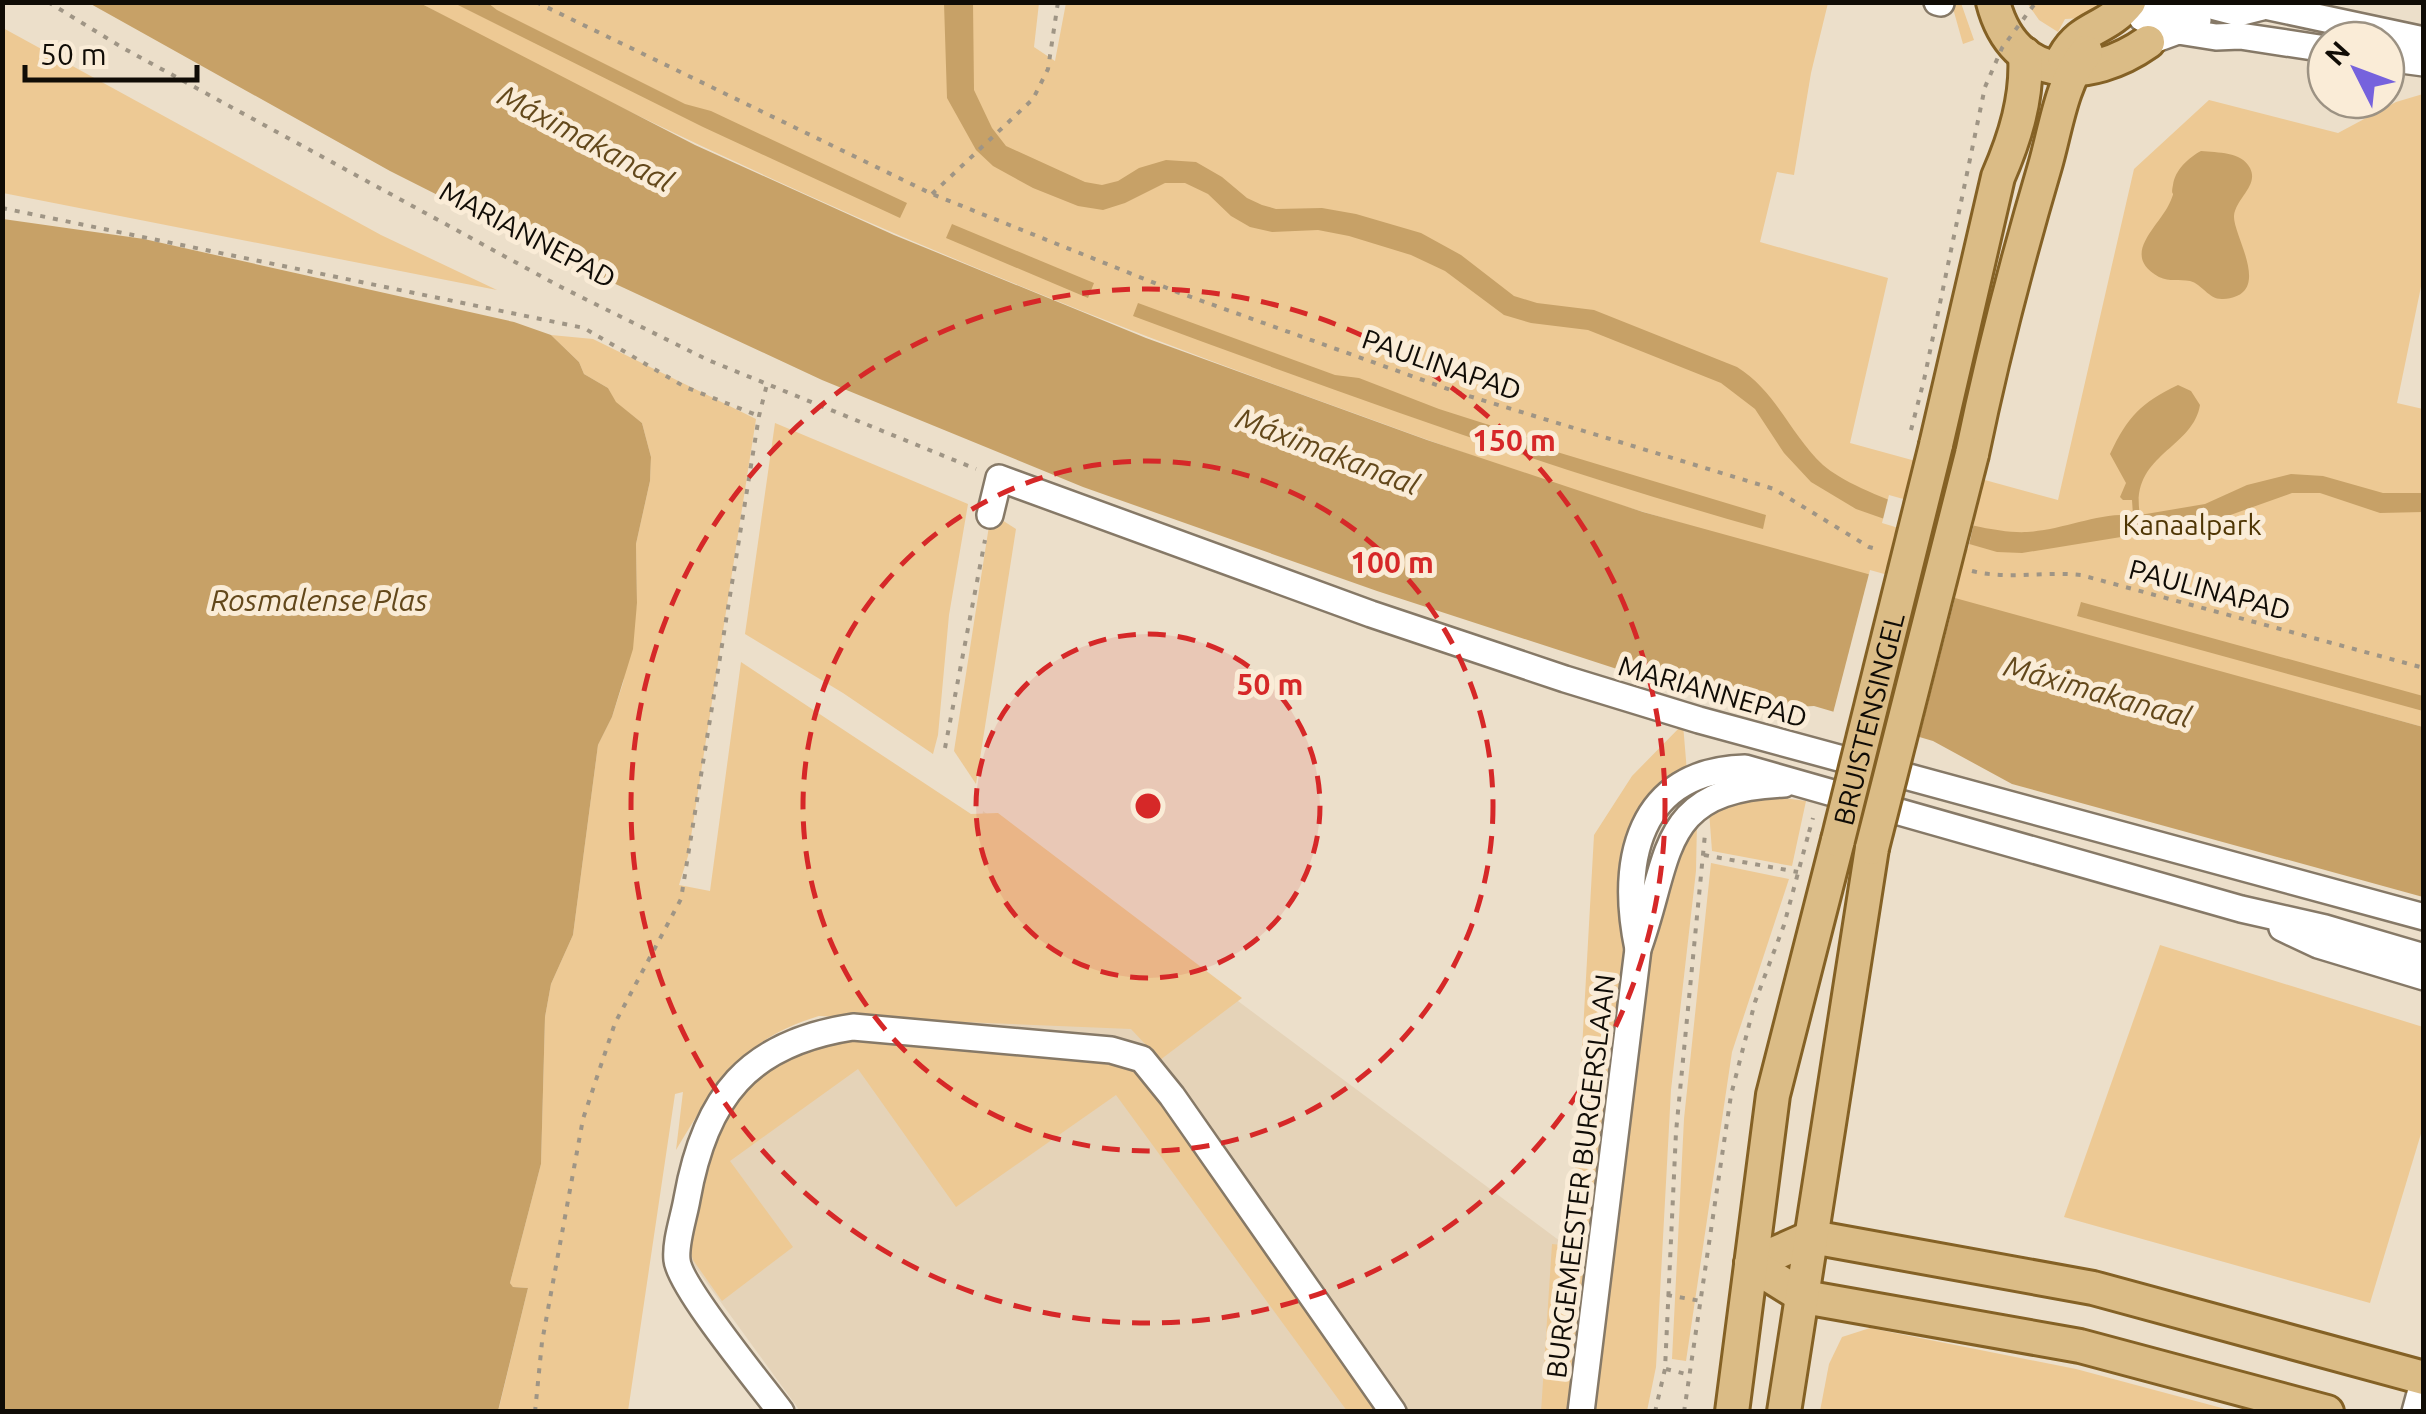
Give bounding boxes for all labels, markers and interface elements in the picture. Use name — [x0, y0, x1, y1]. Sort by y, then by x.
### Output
scale bar — [25, 20, 198, 82]
north arrow — [2306, 20, 2406, 120]
text: N — [2319, 35, 2356, 71]
text: 50 m — [40, 37, 107, 71]
water label: Máximakanaal — [493, 78, 680, 199]
street label: MARIANNEPAD — [435, 175, 621, 293]
street label: PAULINAPAD — [1358, 322, 1526, 406]
water label: Máximakanaal — [1232, 400, 1425, 502]
text: 150 m — [1472, 423, 1556, 457]
park label: Kanaalpark — [2122, 509, 2262, 540]
text: 100 m — [1350, 545, 1434, 579]
street label: PAULINAPAD — [2126, 553, 2294, 625]
water label: Rosmalense Plas — [211, 583, 428, 617]
street label: BRUISTENSINGEL — [1827, 609, 1909, 828]
water label: Máximakanaal — [2000, 648, 2196, 734]
street label: MARIANNEPAD — [1615, 649, 1811, 733]
text: 50 m — [1237, 667, 1303, 701]
centre of rings — [1130, 788, 1166, 824]
street label: BURGEMEESTER BURGERSLAAN — [1540, 972, 1620, 1380]

